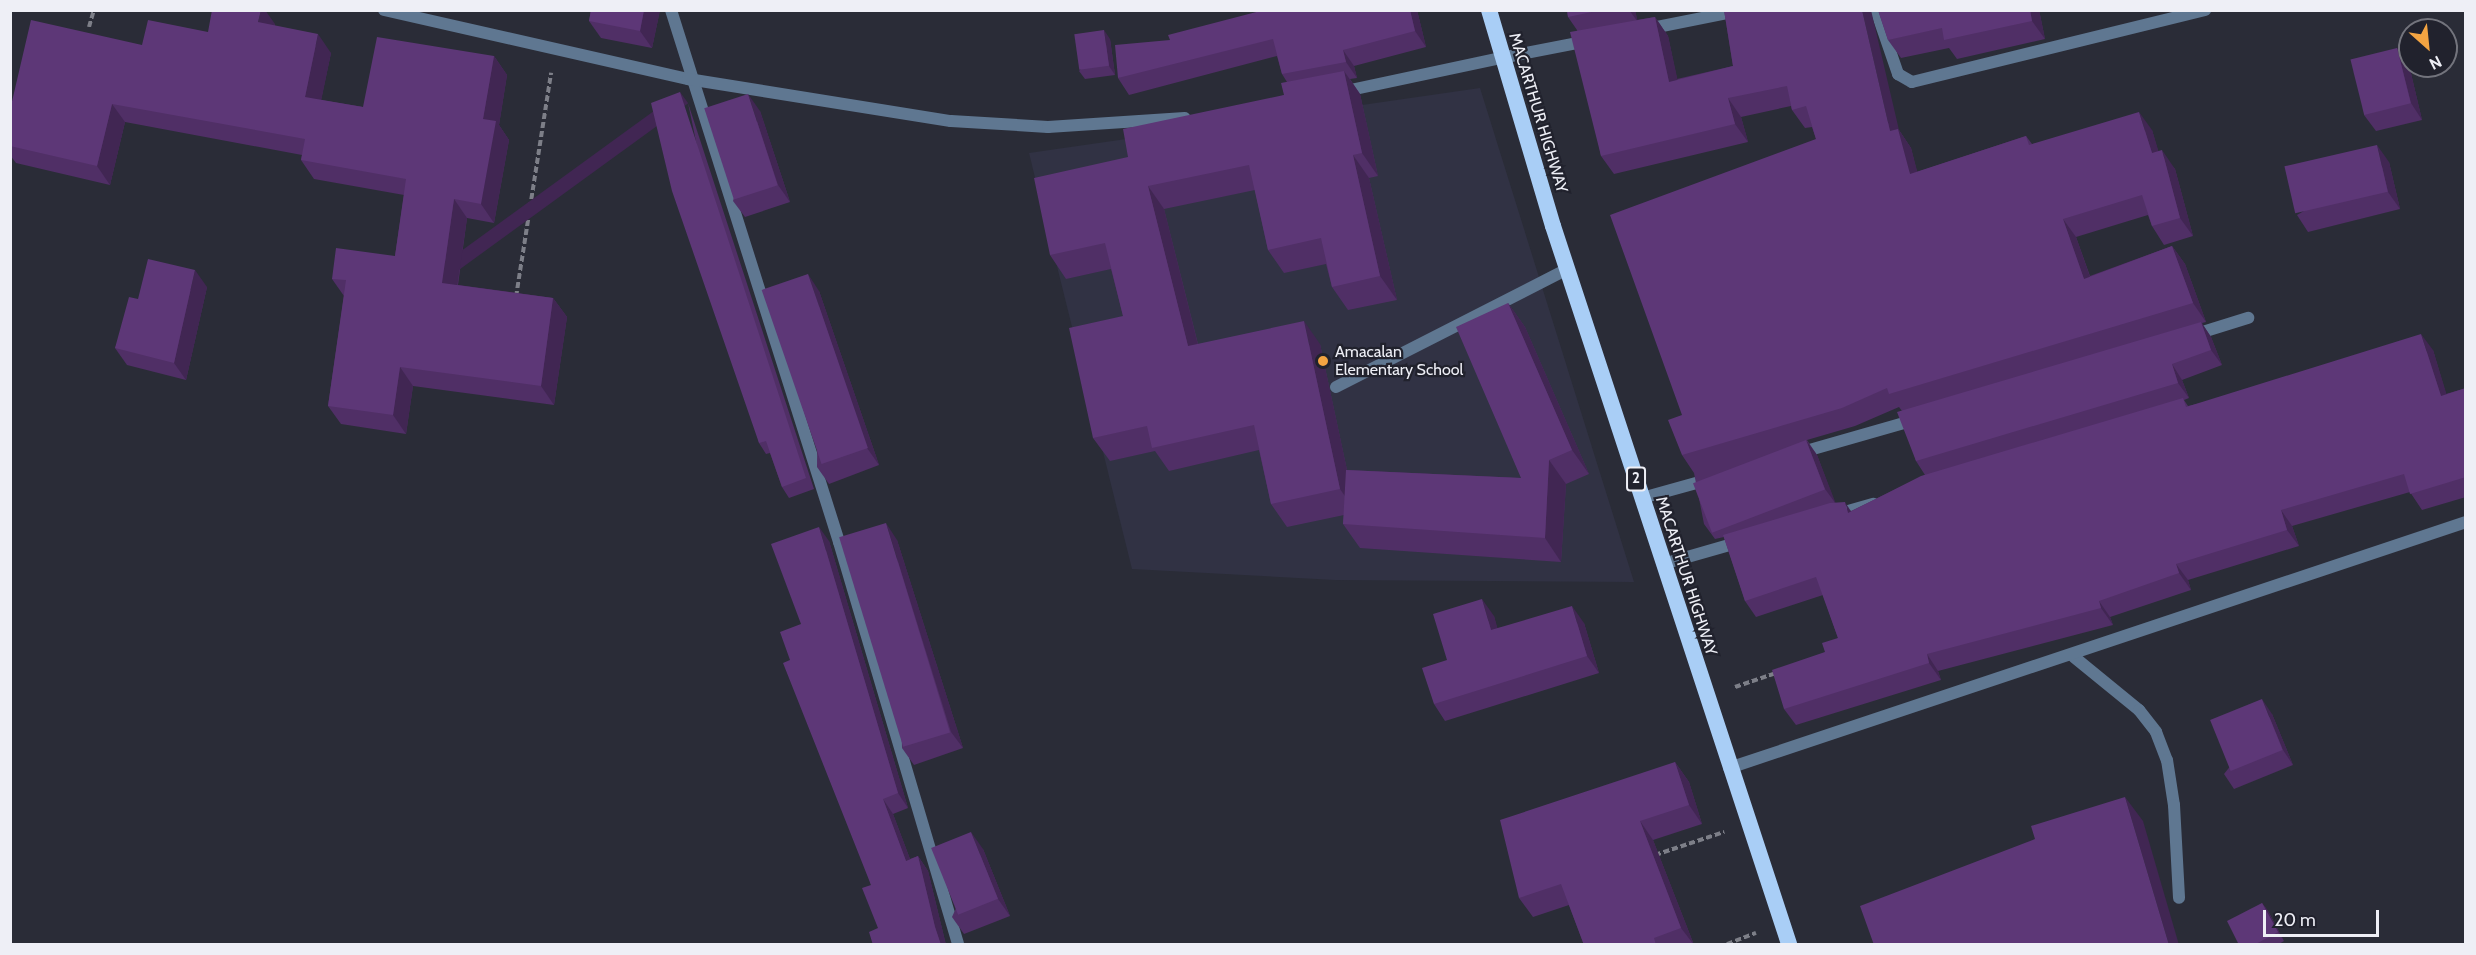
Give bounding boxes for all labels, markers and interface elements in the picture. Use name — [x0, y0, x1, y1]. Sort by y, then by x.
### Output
north arrow — [2398, 18, 2458, 78]
street label: MACARTHUR HIGHWAY — [1505, 31, 1571, 195]
text: N — [2426, 52, 2445, 74]
place label: Amacalan Elementary School — [1335, 342, 1463, 380]
marker: Amacalan Elementary School — [1316, 354, 1330, 368]
road number: 2 — [1626, 467, 1646, 491]
street label: MACARTHUR HIGHWAY — [1651, 494, 1721, 658]
scale bar — [2266, 898, 2382, 936]
text: 20 m — [2274, 909, 2316, 931]

